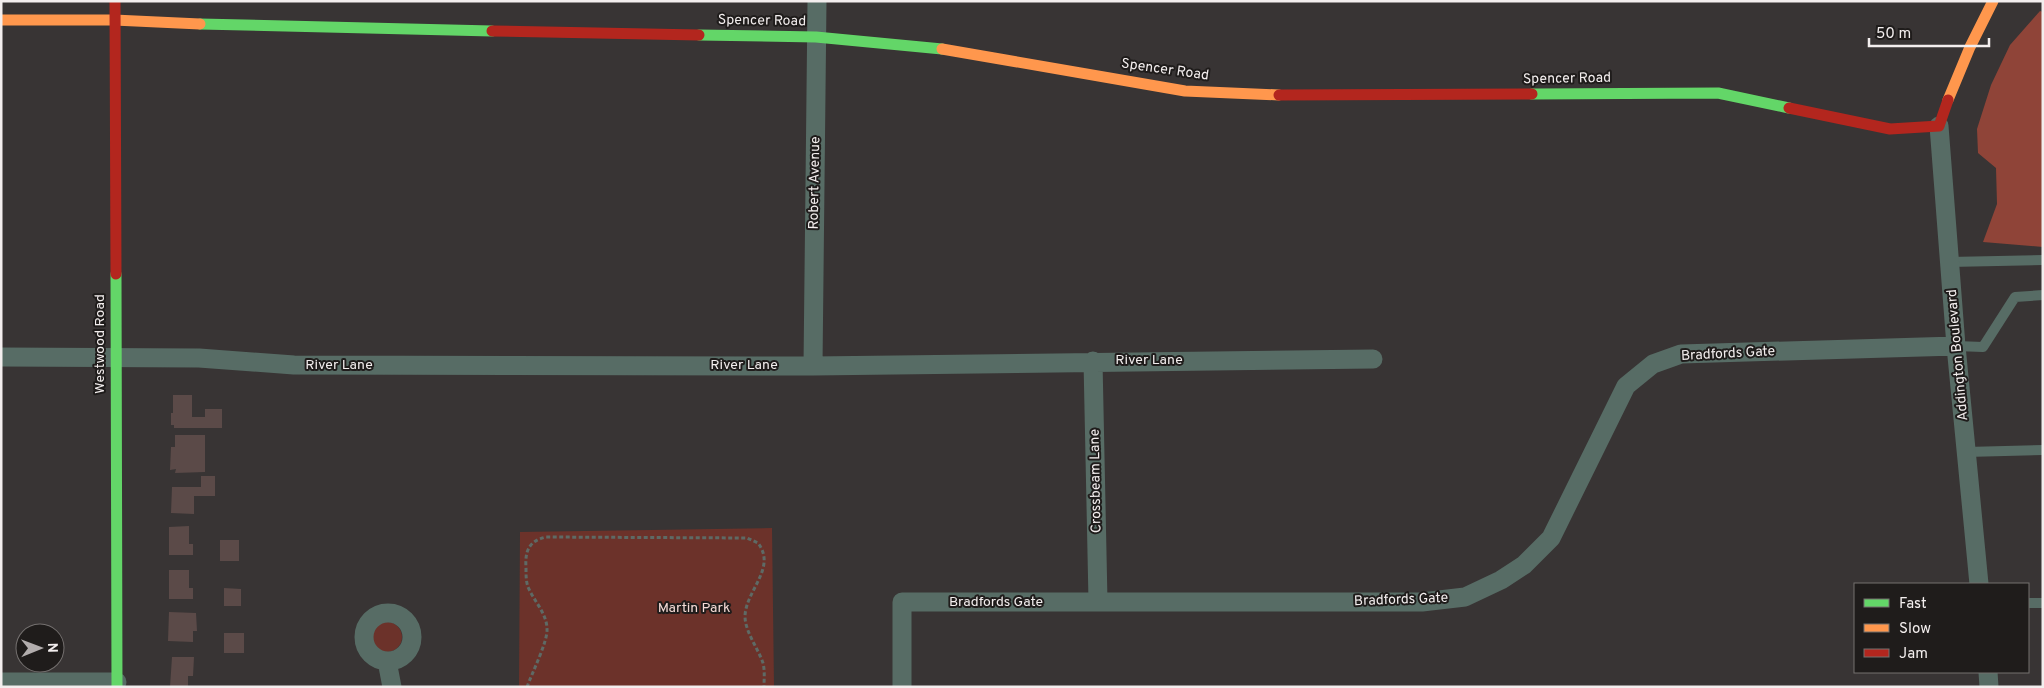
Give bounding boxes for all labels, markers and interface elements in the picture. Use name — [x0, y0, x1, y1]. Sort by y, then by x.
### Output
street label: Spencer Road — [718, 12, 806, 30]
scale bar — [1869, 15, 1989, 47]
text: 50 m — [1876, 25, 1911, 44]
street label: Spencer Road — [1120, 55, 1210, 85]
street label: Spencer Road — [1523, 70, 1611, 88]
street label: Robert Avenue — [806, 136, 824, 230]
street label: Addington Boulevard — [1944, 288, 1972, 422]
street label: Westwood Road — [92, 294, 109, 394]
street label: Bradfords Gate — [1681, 343, 1775, 365]
street label: River Lane — [1115, 352, 1183, 369]
street label: River Lane — [305, 357, 373, 374]
street label: River Lane — [710, 357, 778, 374]
street label: Crossbeam Lane — [1087, 429, 1105, 533]
legend — [1854, 583, 2029, 673]
street label: Bradfords Gate — [1354, 590, 1448, 610]
street label: Bradfords Gate — [949, 594, 1043, 611]
text: Fast — [1899, 595, 1927, 614]
park label: Martin Park — [658, 600, 730, 617]
text: Slow — [1899, 620, 1931, 639]
north arrow — [15, 623, 65, 673]
text: N — [43, 643, 60, 653]
text: Jam — [1899, 645, 1928, 664]

